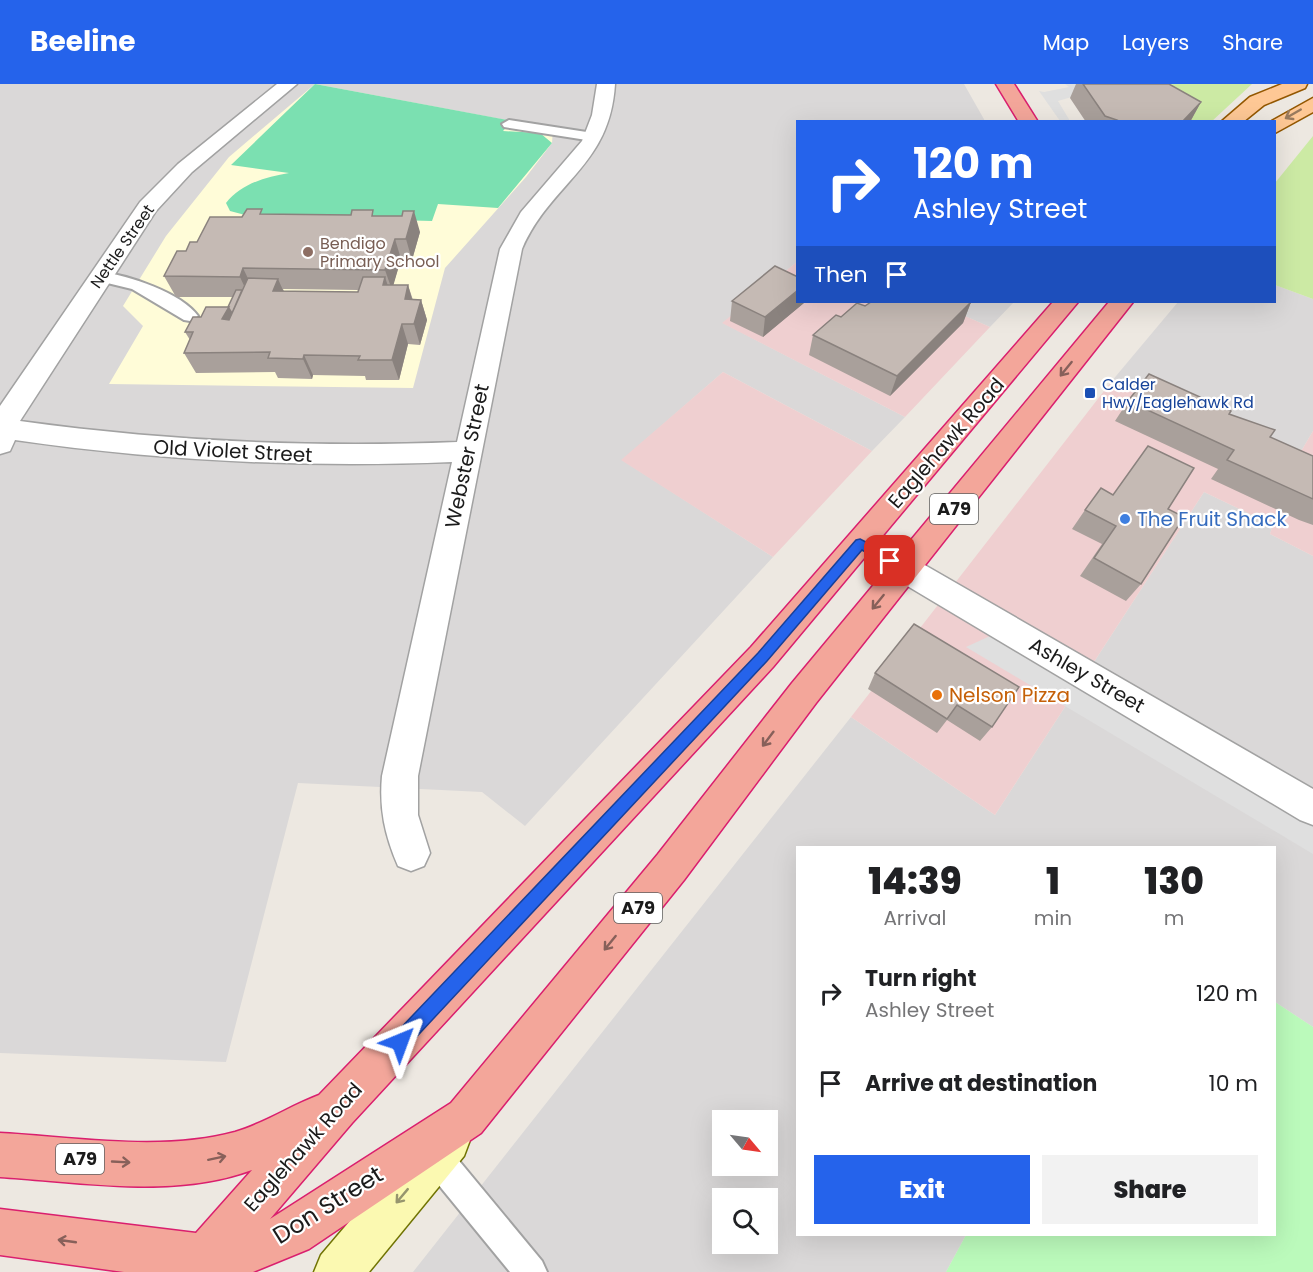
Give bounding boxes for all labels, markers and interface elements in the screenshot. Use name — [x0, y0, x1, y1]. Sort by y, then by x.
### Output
text: Beeline — [30, 22, 136, 61]
text: Map — [1043, 28, 1089, 57]
text: Layers — [1122, 28, 1189, 57]
text: Share — [1222, 28, 1283, 57]
one-way arrow — [1285, 109, 1302, 121]
text: 120 m — [913, 134, 1034, 193]
icon: right — [814, 144, 892, 222]
text: Ashley Street — [913, 190, 1087, 227]
street label: Nettle Street — [85, 199, 160, 293]
place label: Bendigo Primary School — [320, 232, 439, 273]
marker: Bendigo Primary School — [301, 245, 315, 259]
icon: arrive — [880, 258, 913, 291]
text: Then — [814, 259, 868, 290]
one-way arrow — [1060, 361, 1073, 377]
street label: Eaglehawk Road — [881, 372, 1011, 514]
place label: Calder Hwy/Eaglehawk Rd — [1102, 373, 1254, 414]
street label: Webster Street — [438, 381, 496, 531]
marker: Calder Hwy/Eaglehawk Rd — [1083, 386, 1097, 400]
street label: Old Violet Street — [153, 433, 313, 469]
road number: A79 — [930, 494, 978, 524]
place label: The Fruit Shack — [1137, 505, 1287, 533]
marker: The Fruit Shack — [1118, 512, 1132, 526]
pin — [864, 535, 915, 586]
icon: arrive — [873, 544, 906, 577]
one-way arrow — [872, 594, 885, 610]
street label: Ashley Street — [1024, 631, 1150, 719]
place label: Nelson Pizza — [949, 681, 1070, 709]
marker: Nelson Pizza — [930, 688, 944, 702]
one-way arrow — [761, 730, 774, 746]
text: 14:39 — [868, 856, 962, 907]
text: 1 — [1046, 856, 1060, 907]
text: 130 — [1144, 856, 1204, 907]
road number: A79 — [614, 893, 662, 923]
text: Arrival — [883, 904, 946, 932]
text: min — [1034, 904, 1072, 932]
text: m — [1164, 904, 1184, 932]
one-way arrow — [603, 935, 617, 950]
text: Turn right — [865, 963, 976, 994]
icon: right — [814, 977, 847, 1010]
text: 120 m — [1196, 978, 1258, 1009]
text: Ashley Street — [865, 996, 994, 1024]
position arrow — [368, 1010, 432, 1074]
icon: arrive — [814, 1067, 847, 1100]
text: Arrive at destination — [865, 1068, 1097, 1099]
text: 10 m — [1209, 1068, 1258, 1099]
street label: Eaglehawk Road — [237, 1076, 369, 1218]
north arrow — [712, 1110, 778, 1176]
map controls — [712, 1110, 778, 1254]
road number: A79 — [56, 1144, 104, 1174]
one-way arrow — [207, 1152, 226, 1163]
button: Exit — [814, 1155, 1030, 1224]
button: Share — [1042, 1155, 1258, 1224]
one-way arrow — [111, 1156, 131, 1167]
street label: Don Street — [266, 1158, 389, 1252]
one-way arrow — [396, 1187, 409, 1203]
button: search — [712, 1188, 778, 1254]
one-way arrow — [58, 1235, 78, 1246]

